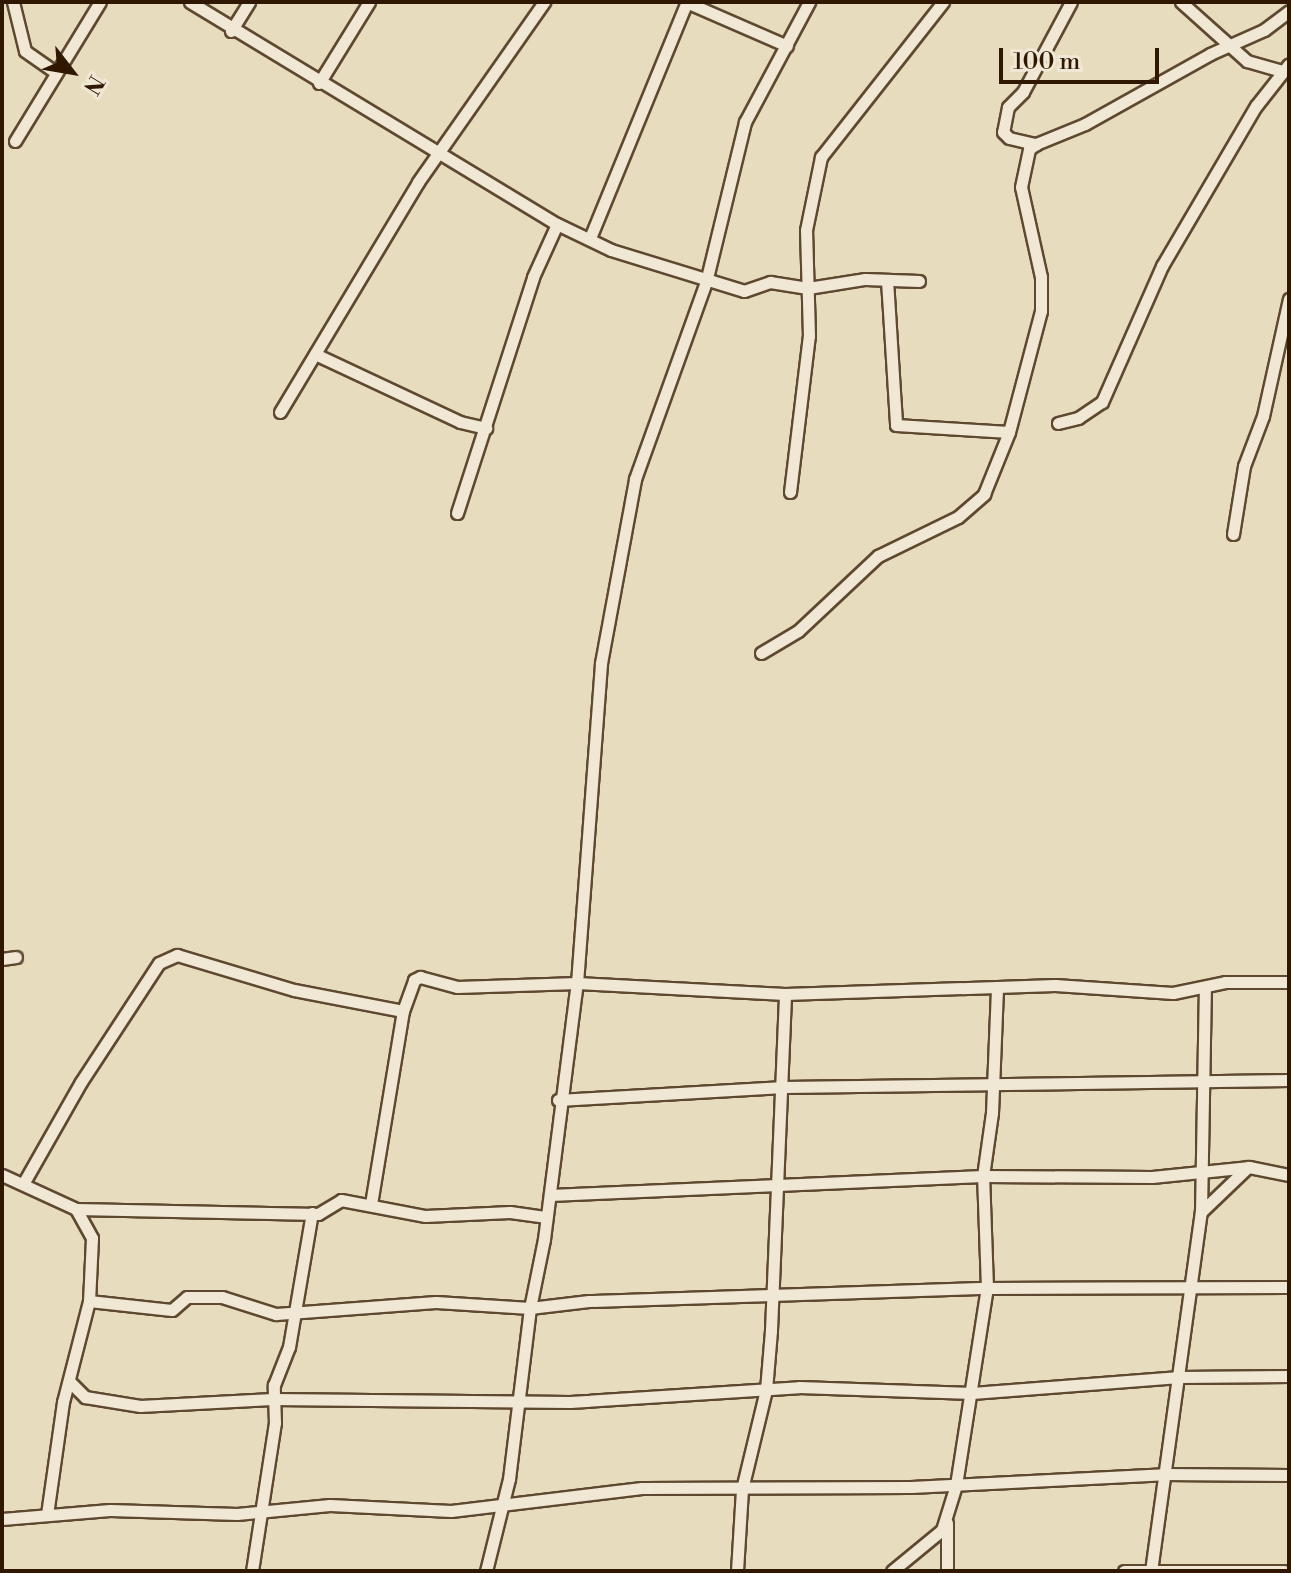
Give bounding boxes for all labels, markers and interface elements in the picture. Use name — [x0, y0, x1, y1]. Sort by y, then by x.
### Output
north arrow — [32, 32, 112, 112]
scale bar — [1003, 32, 1163, 82]
text: 100 m — [1013, 47, 1080, 77]
text: N — [77, 70, 109, 99]

